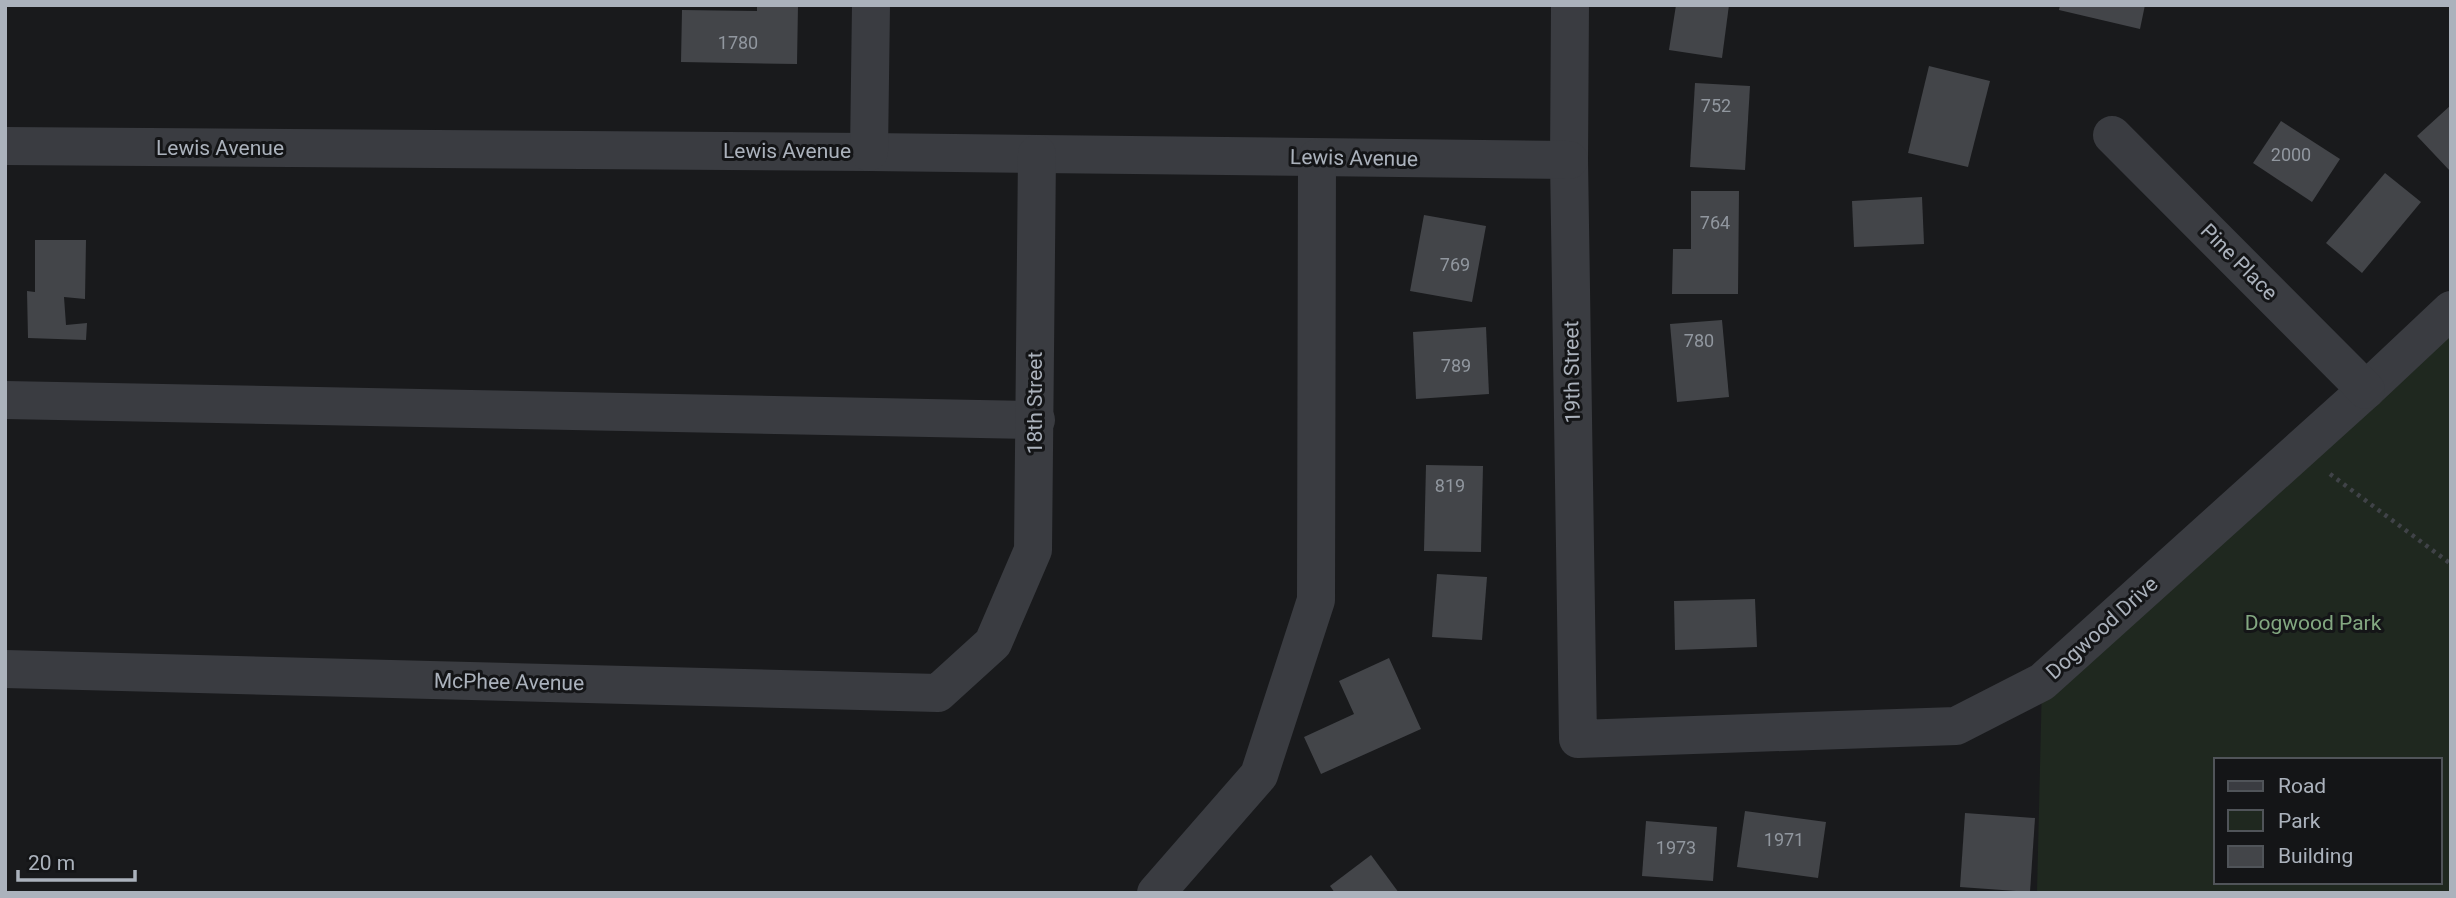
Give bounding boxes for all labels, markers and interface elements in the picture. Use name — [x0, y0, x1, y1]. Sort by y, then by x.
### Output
house number: 1780 — [718, 32, 758, 53]
house number: 752 — [1701, 95, 1731, 116]
street label: Lewis Avenue — [156, 136, 284, 160]
street label: Lewis Avenue — [723, 139, 851, 163]
house number: 2000 — [2271, 144, 2311, 165]
street label: Lewis Avenue — [1290, 145, 1418, 171]
house number: 764 — [1700, 212, 1730, 233]
street label: Pine Place — [2196, 219, 2282, 305]
house number: 769 — [1440, 254, 1470, 275]
street label: 19th Street — [1559, 320, 1585, 424]
house number: 780 — [1684, 330, 1714, 351]
street label: 18th Street — [1023, 352, 1047, 454]
house number: 789 — [1441, 355, 1471, 376]
house number: 819 — [1435, 475, 1465, 496]
street label: Dogwood Drive — [2041, 572, 2163, 684]
park label: Dogwood Park — [2245, 611, 2382, 635]
street label: McPhee Avenue — [434, 669, 584, 695]
legend — [2214, 758, 2442, 884]
text: Road — [2278, 774, 2326, 798]
text: Park — [2278, 809, 2321, 833]
house number: 1971 — [1764, 829, 1804, 850]
house number: 1973 — [1656, 837, 1696, 858]
scale bar — [18, 838, 135, 882]
text: Building — [2278, 844, 2353, 868]
text: 20 m — [28, 851, 75, 875]

